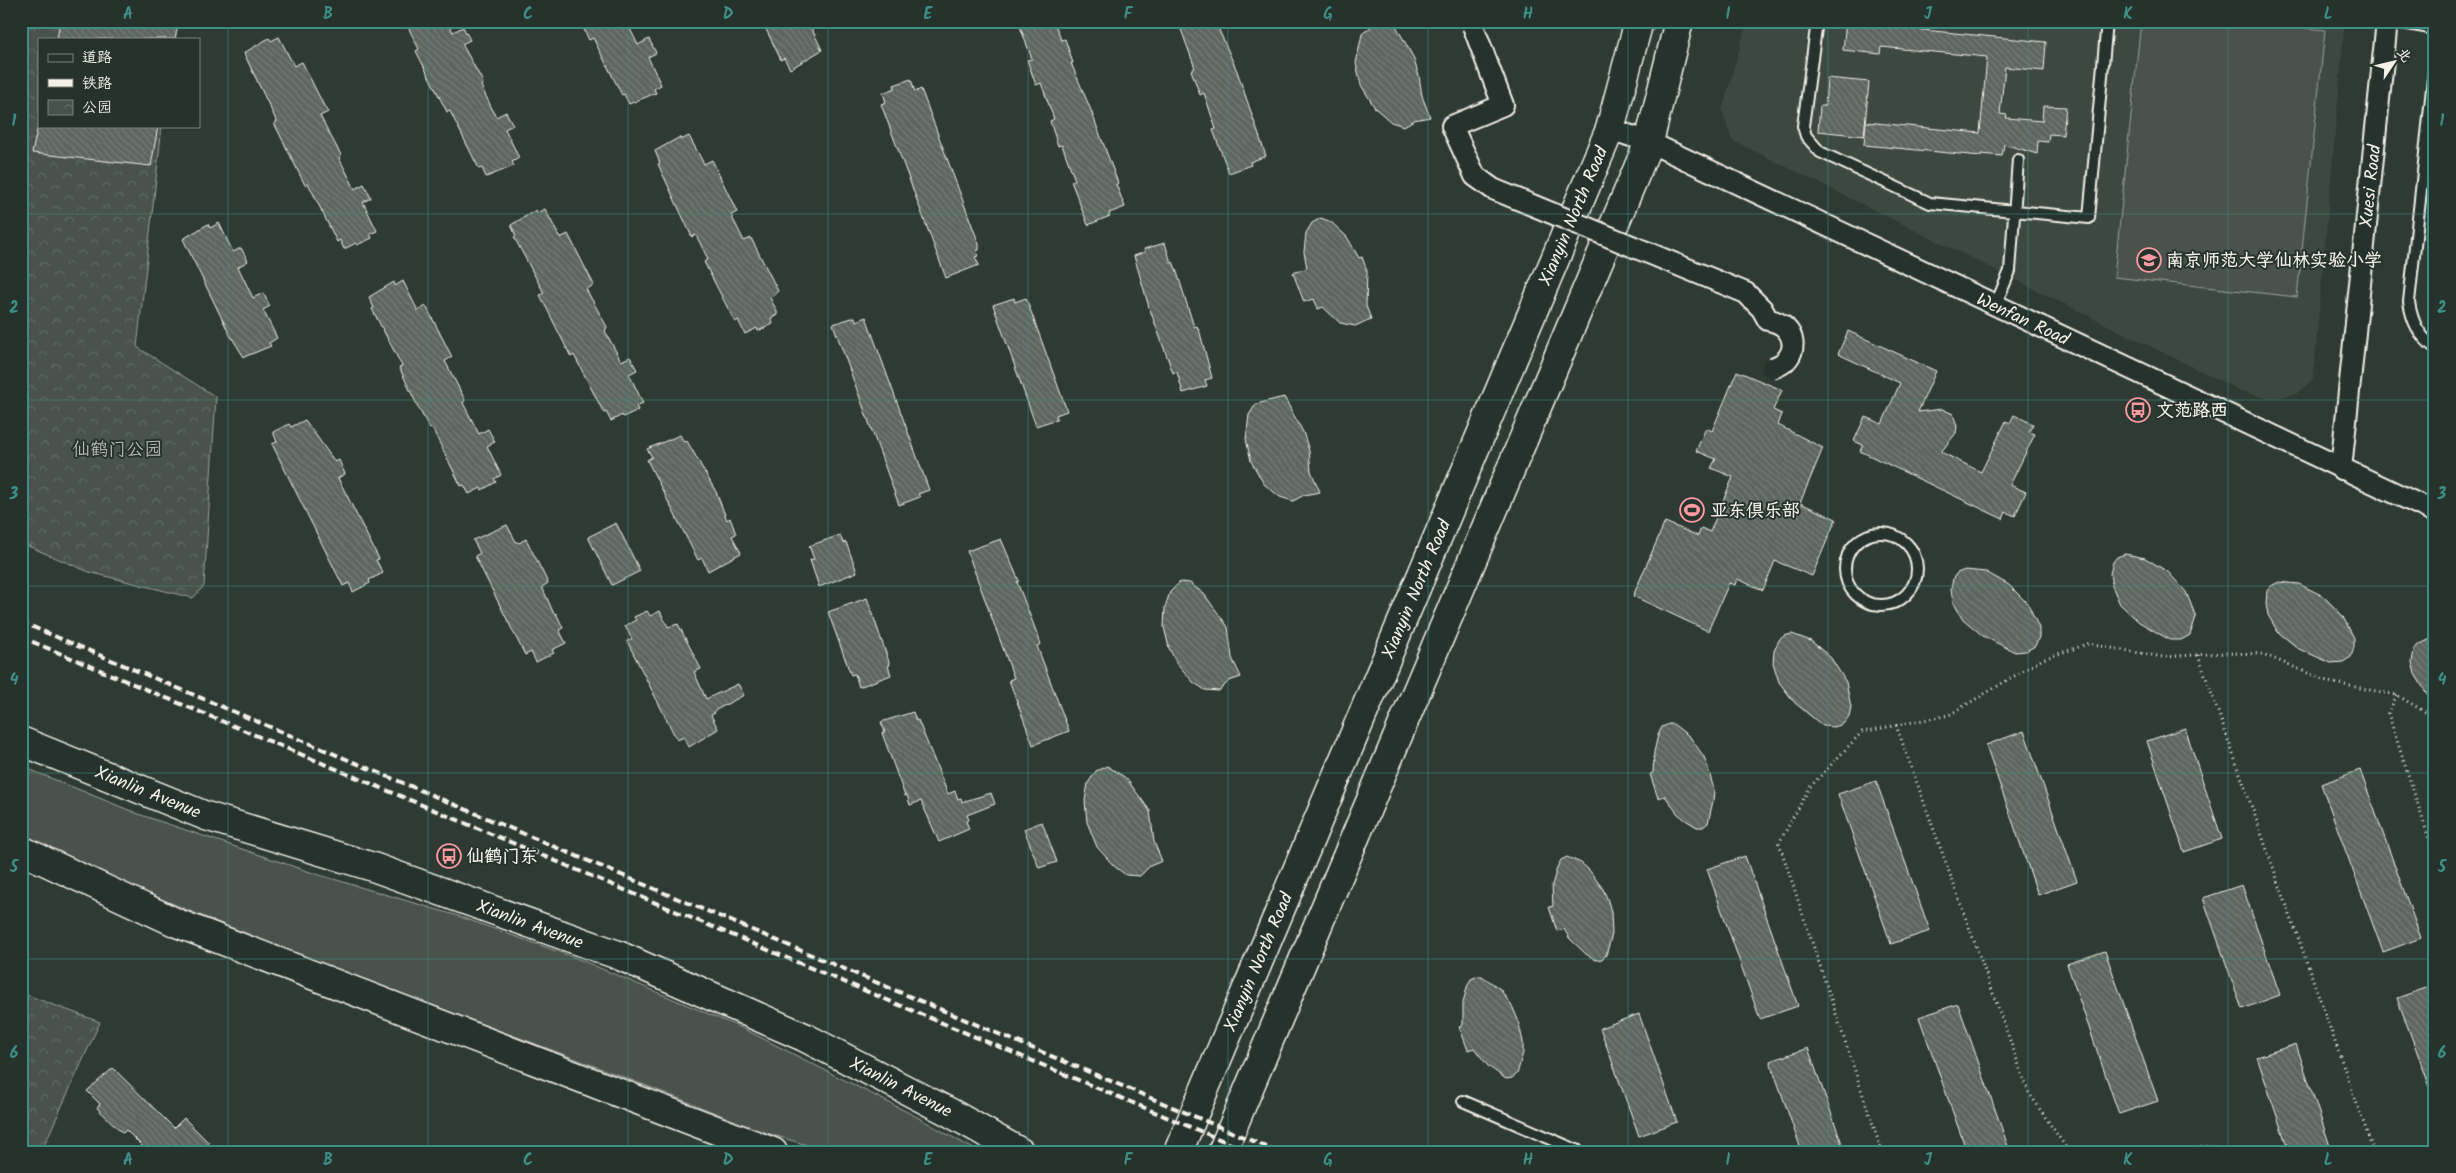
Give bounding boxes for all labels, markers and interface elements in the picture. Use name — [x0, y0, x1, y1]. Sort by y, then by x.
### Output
text: A — [123, 2, 133, 27]
text: B — [323, 2, 333, 27]
text: C — [523, 2, 533, 27]
text: D — [723, 2, 734, 27]
text: E — [924, 2, 934, 27]
text: F — [1124, 2, 1134, 27]
text: G — [1323, 2, 1333, 27]
text: H — [1523, 2, 1533, 27]
text: I — [1726, 2, 1731, 27]
text: J — [1924, 2, 1933, 27]
text: K — [2123, 2, 2133, 27]
text: L — [2324, 2, 2332, 27]
legend — [38, 38, 200, 128]
north arrow — [2368, 38, 2418, 88]
text: 北 — [2391, 43, 2417, 67]
text: 道路 — [82, 46, 112, 70]
text: 铁路 — [82, 72, 112, 96]
text: 公园 — [82, 96, 112, 120]
text: 1 — [12, 109, 17, 134]
text: 1 — [2440, 109, 2445, 134]
street label: Xianyin North Road — [1532, 141, 1617, 291]
street label: Xuesi Road — [2353, 142, 2390, 229]
school or university icon: 南京师范大学仙林实验小学 — [2136, 247, 2162, 273]
place label: 南京师范大学仙林实验小学 — [2166, 247, 2382, 276]
street label: Wenfan Road — [1971, 286, 2075, 355]
text: 2 — [9, 296, 19, 321]
text: 2 — [2437, 296, 2447, 321]
bus stop icon: 文范路西 — [2125, 397, 2151, 423]
place label: 文范路西 — [2156, 397, 2228, 426]
park label: 仙鹤门公园 — [72, 436, 162, 465]
text: 3 — [9, 482, 19, 507]
text: 3 — [2437, 482, 2447, 507]
sports icon: 亚东俱乐部 — [1679, 497, 1705, 523]
place label: 亚东俱乐部 — [1710, 497, 1800, 526]
street label: Xianyin North Road — [1375, 514, 1460, 664]
text: 4 — [10, 668, 19, 693]
text: 4 — [2438, 668, 2447, 693]
street label: Xianlin Avenue — [90, 759, 205, 828]
bus stop icon: 仙鹤门东 — [436, 843, 462, 869]
place label: 仙鹤门东 — [466, 843, 538, 872]
text: 5 — [9, 855, 20, 880]
text: 5 — [2437, 855, 2448, 880]
street label: Xianyin North Road — [1217, 887, 1302, 1037]
street label: Xianlin Avenue — [472, 893, 587, 958]
text: 6 — [10, 1041, 19, 1066]
text: 6 — [2438, 1041, 2447, 1066]
street label: Xianlin Avenue — [844, 1050, 957, 1127]
text: A — [123, 1148, 133, 1173]
text: B — [323, 1148, 333, 1173]
text: C — [523, 1148, 533, 1173]
text: D — [723, 1148, 734, 1173]
text: E — [924, 1148, 934, 1173]
text: F — [1124, 1148, 1134, 1173]
text: G — [1323, 1148, 1333, 1173]
text: H — [1523, 1148, 1533, 1173]
text: I — [1726, 1148, 1731, 1173]
text: J — [1924, 1148, 1933, 1173]
text: K — [2123, 1148, 2133, 1173]
text: L — [2324, 1148, 2332, 1173]

